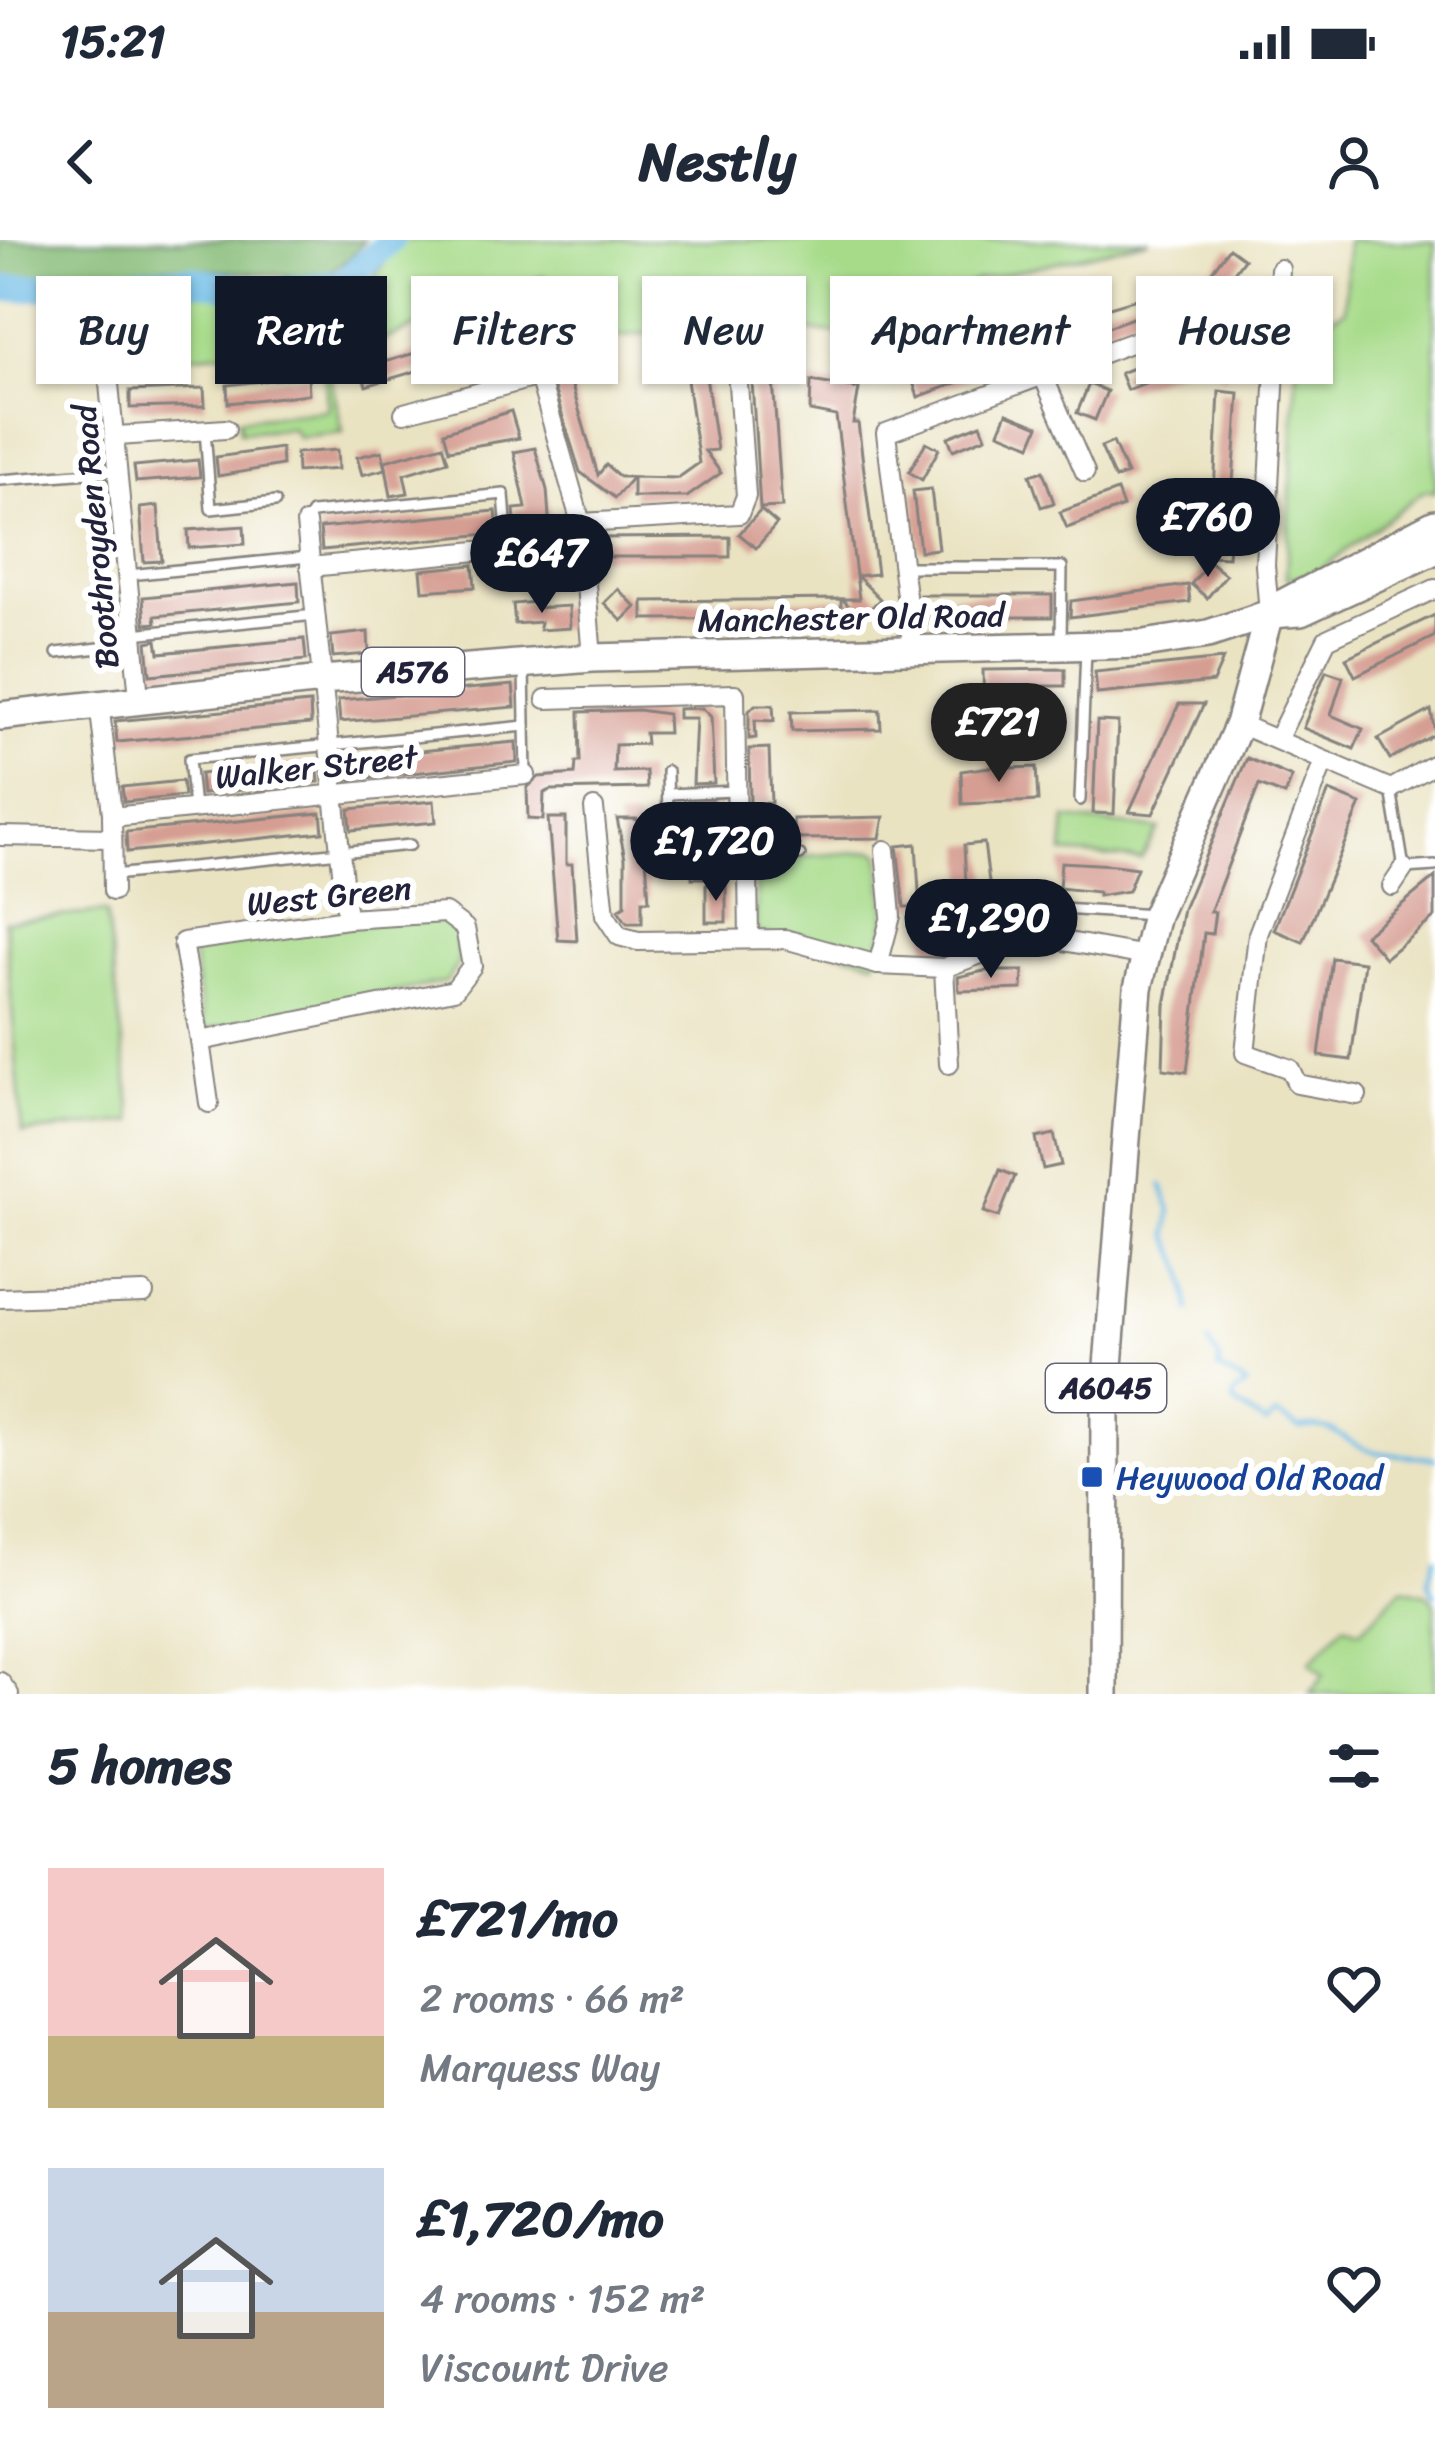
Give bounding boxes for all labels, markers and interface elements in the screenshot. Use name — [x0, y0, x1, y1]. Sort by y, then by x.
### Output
text: 15:21 — [60, 2, 166, 82]
text: Nestly — [639, 114, 796, 210]
icon: back — [48, 129, 114, 195]
icon: person — [1321, 129, 1387, 195]
chip: Buy — [36, 276, 191, 384]
chip: Rent — [215, 276, 387, 384]
chip: Filters — [411, 276, 618, 384]
chip: New — [642, 276, 806, 384]
chip: Apartment — [830, 276, 1112, 384]
chip: House — [1136, 276, 1333, 384]
street label: Boothroyden Road — [55, 400, 136, 671]
pin: £760 — [1137, 478, 1279, 580]
text: £760 — [1163, 482, 1253, 551]
pin: £647 — [471, 514, 613, 616]
text: £647 — [497, 518, 587, 587]
street label: Manchester Old Road — [697, 586, 1008, 650]
road number: A576 — [362, 648, 464, 696]
pin: £721 — [928, 683, 1070, 785]
text: £721 — [958, 687, 1040, 756]
street label: Walker Street — [212, 727, 422, 806]
pin: £1,720 — [618, 802, 814, 904]
text: £1,720 — [657, 806, 775, 875]
street label: West Green — [244, 858, 415, 933]
pin: £1,290 — [893, 879, 1089, 981]
text: £1,290 — [932, 883, 1051, 952]
road number: A6045 — [1046, 1364, 1166, 1412]
place label: Heywood Old Road — [1116, 1449, 1385, 1507]
marker: Heywood Old Road — [1079, 1464, 1105, 1490]
text: 5 homes — [48, 1721, 231, 1811]
icon: filters — [1321, 1733, 1387, 1799]
text: £721/mo — [420, 1874, 618, 1964]
icon: home — [144, 1916, 288, 2060]
icon: heart — [1321, 1955, 1387, 2021]
text: 2 rooms · 66 m² — [420, 1964, 685, 2033]
text: Marquess Way — [420, 2033, 660, 2102]
text: £1,720/mo — [420, 2174, 664, 2264]
icon: home — [144, 2216, 288, 2360]
icon: heart — [1321, 2255, 1387, 2321]
text: 4 rooms · 152 m² — [420, 2264, 705, 2333]
text: Viscount Drive — [420, 2333, 669, 2402]

